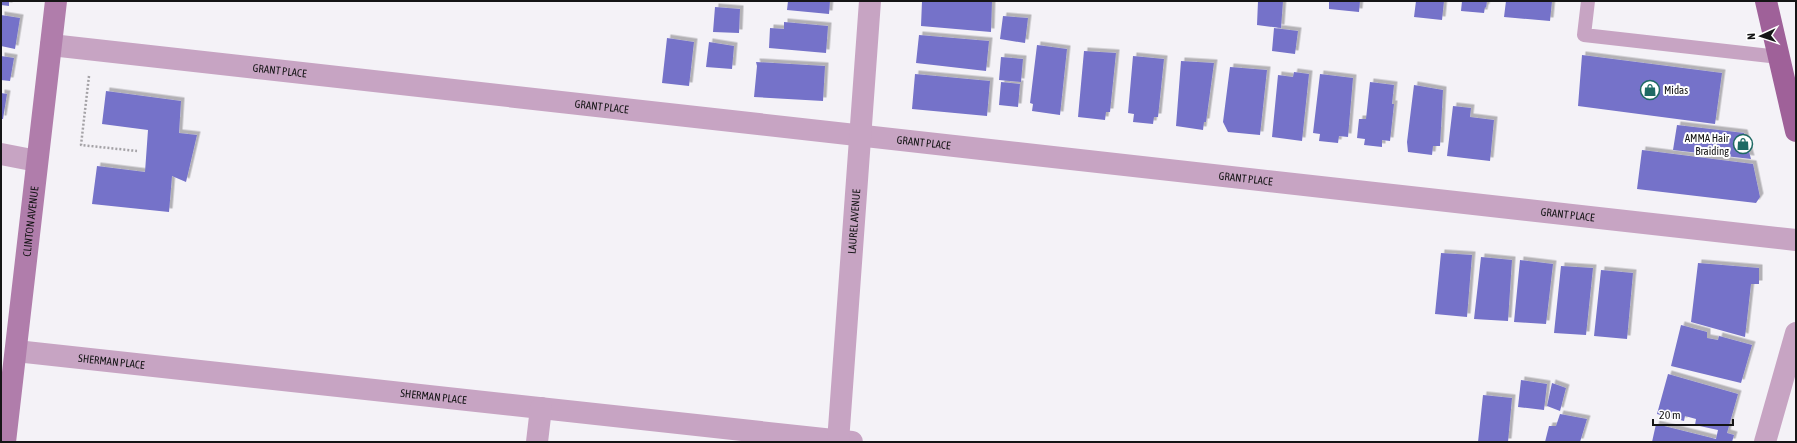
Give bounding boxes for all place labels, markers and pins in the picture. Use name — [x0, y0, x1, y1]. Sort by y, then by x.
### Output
shop icon: Midas — [1639, 79, 1661, 101]
place label: Midas — [1664, 84, 1688, 96]
place label: AMMA Hair Braiding — [1685, 132, 1730, 157]
shop icon: AMMA Hair Braiding — [1732, 133, 1754, 155]

